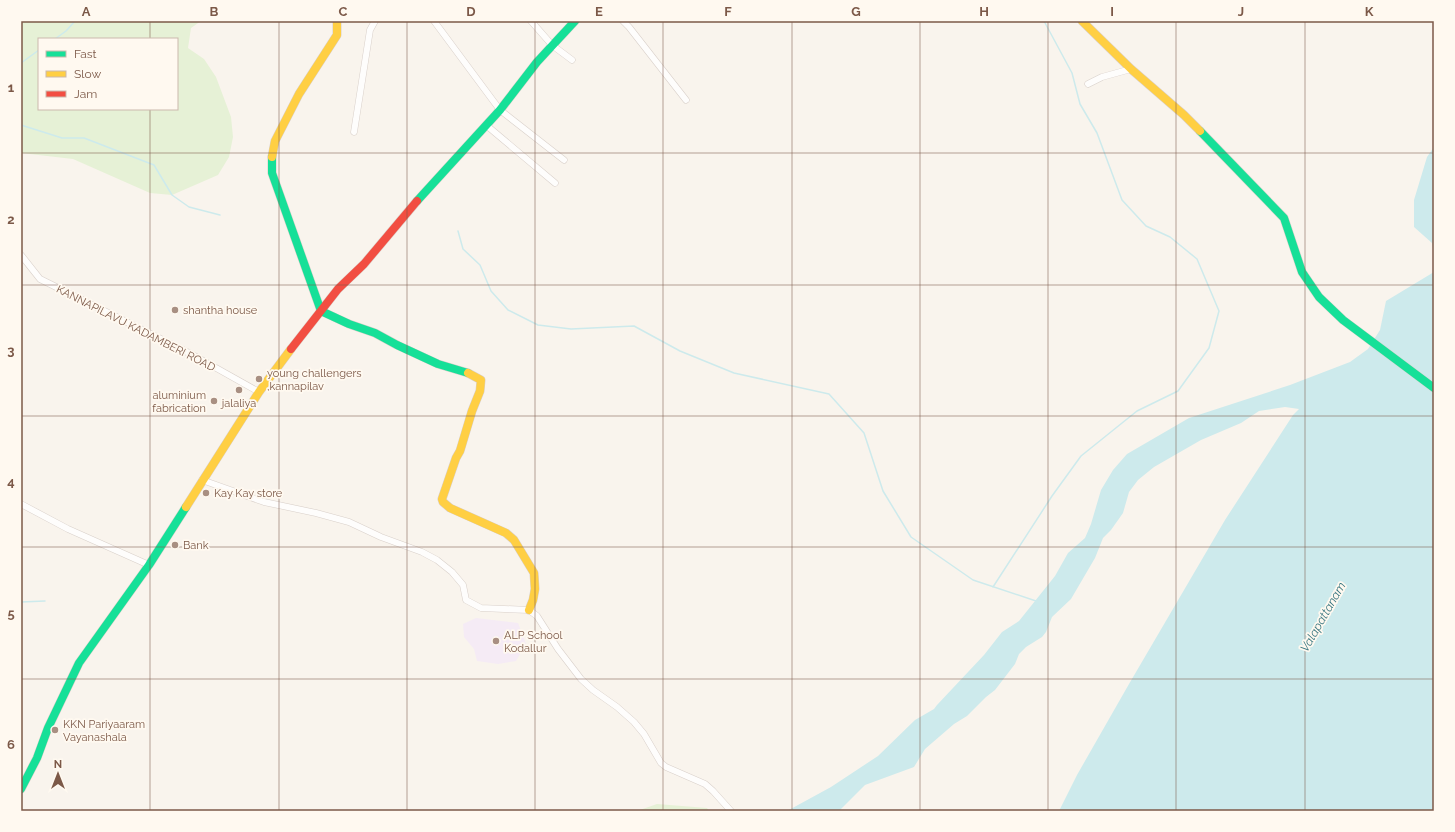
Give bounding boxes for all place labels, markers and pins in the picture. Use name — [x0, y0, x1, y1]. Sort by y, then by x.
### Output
place label: shantha house — [183, 304, 258, 317]
marker: shantha house — [170, 305, 180, 315]
place label: young challengers ,kannapilav — [267, 367, 362, 393]
marker: young challengers ,kannapilav — [254, 374, 264, 384]
marker: jalaliya — [234, 385, 244, 395]
place label: aluminium fabrication — [152, 389, 206, 415]
marker: aluminium fabrication — [209, 396, 219, 406]
place label: jalaliya — [220, 397, 256, 410]
place label: Kay Kay store — [214, 487, 283, 500]
marker: Kay Kay store — [201, 488, 211, 498]
place label: Bank — [183, 539, 209, 552]
marker: Bank — [170, 540, 180, 550]
place label: ALP School Kodallur — [504, 629, 562, 655]
marker: ALP School Kodallur — [491, 636, 501, 646]
place label: KKN Pariyaaram Vayanashala — [63, 718, 145, 744]
marker: KKN Pariyaaram Vayanashala — [50, 725, 60, 735]

